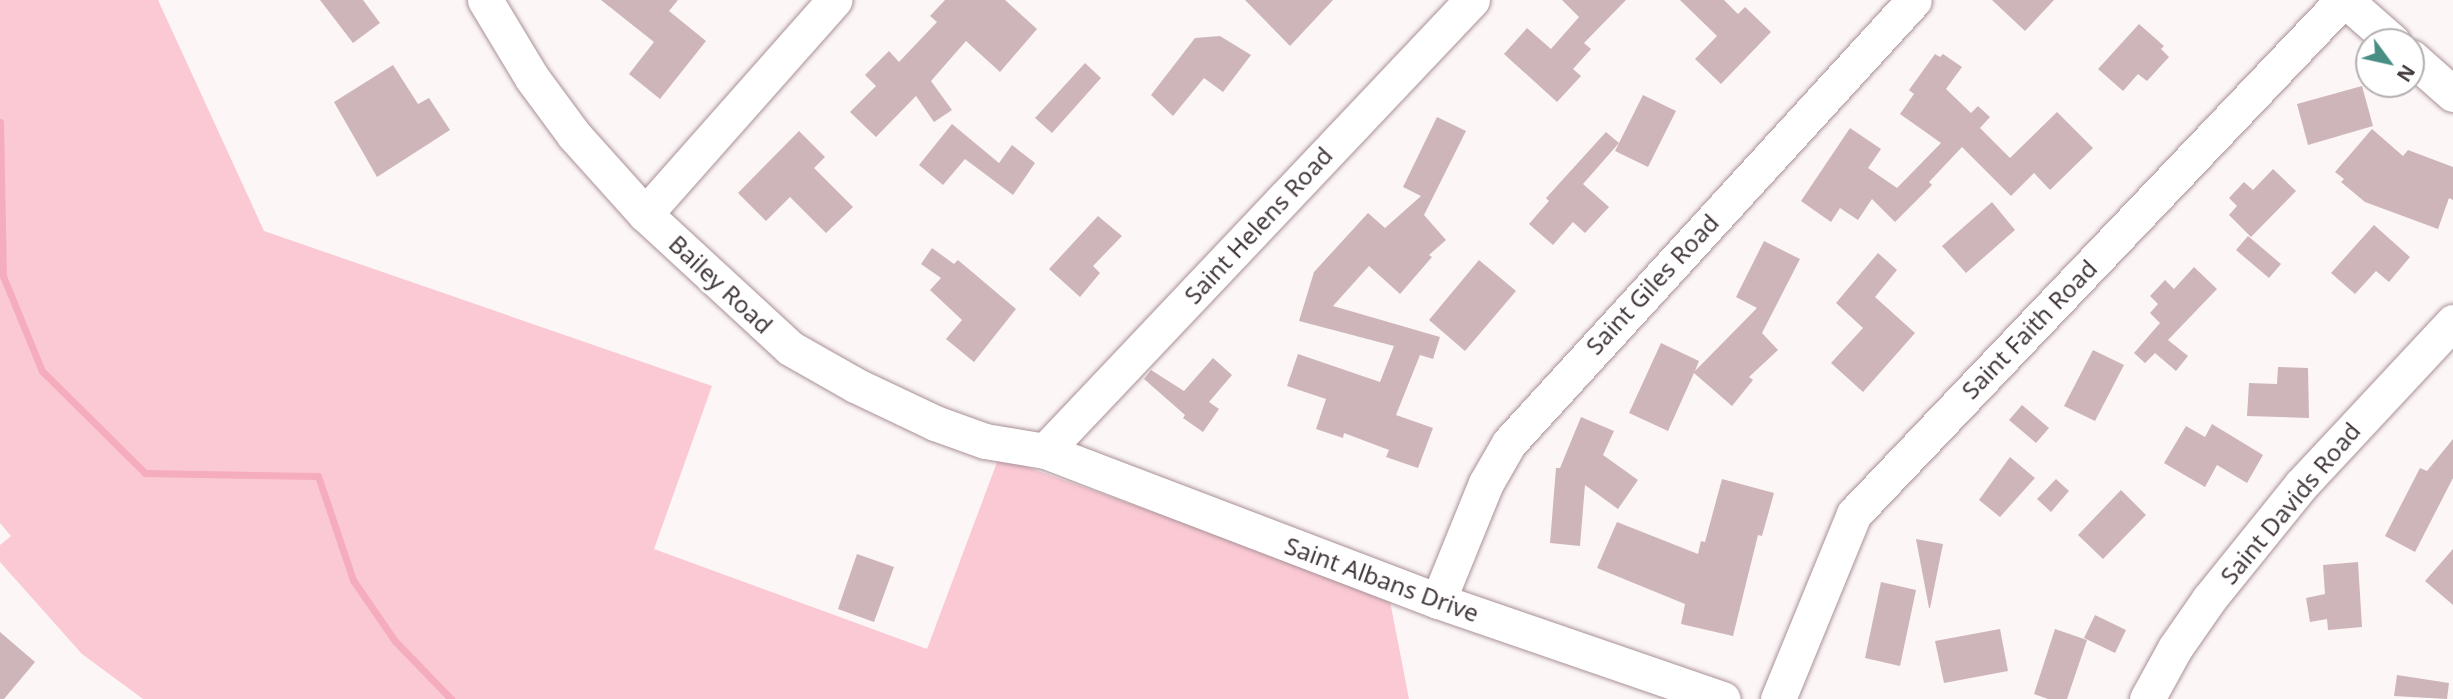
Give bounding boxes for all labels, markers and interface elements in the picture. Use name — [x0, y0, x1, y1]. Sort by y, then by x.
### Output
north arrow — [2355, 28, 2425, 98]
text: N — [2391, 60, 2421, 87]
street label: Saint Helens Road — [1178, 141, 1338, 309]
street label: Saint Giles Road — [1580, 208, 1724, 360]
street label: Bailey Road — [663, 229, 779, 339]
street label: Saint Faith Road — [1955, 254, 2103, 404]
street label: Saint Davids Road — [2214, 416, 2366, 590]
street label: Saint Albans Drive — [1281, 531, 1483, 627]

